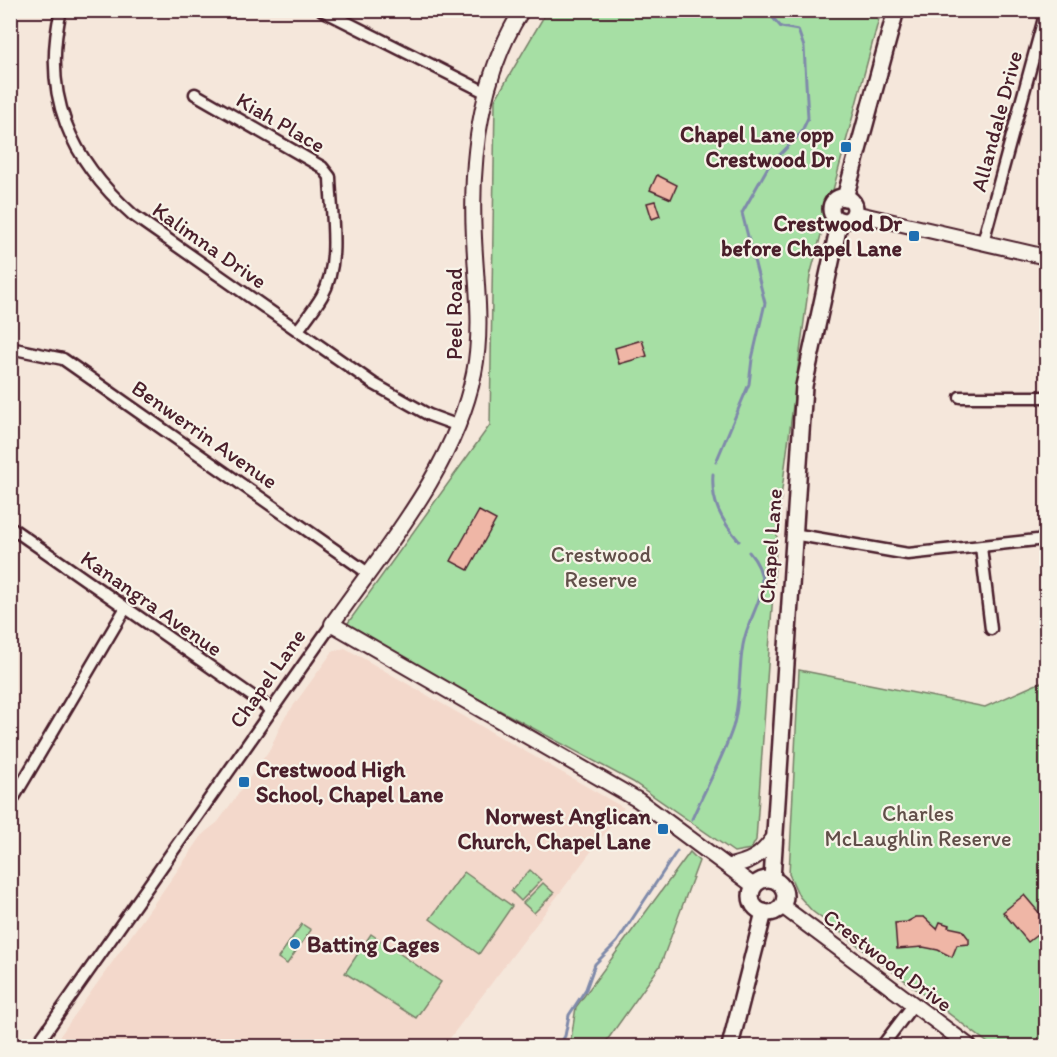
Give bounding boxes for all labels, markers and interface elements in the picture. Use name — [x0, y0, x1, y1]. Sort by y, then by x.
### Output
street label: Allandale Drive — [965, 48, 1028, 195]
street label: Kiah Place — [231, 86, 330, 159]
place label: Chapel Lane opp Crestwood Dr — [680, 121, 835, 173]
marker: Chapel Lane opp Crestwood Dr — [839, 140, 853, 154]
street label: Kalimna Drive — [147, 196, 272, 295]
place label: Crestwood Dr before Chapel Lane — [721, 210, 903, 262]
marker: Crestwood Dr before Chapel Lane — [907, 229, 921, 243]
street label: Peel Road — [441, 268, 468, 360]
street label: Benwerrin Avenue — [126, 374, 283, 495]
street label: Chapel Lane — [753, 488, 788, 605]
park label: Crestwood Reserve — [551, 541, 651, 593]
street label: Kanangra Avenue — [76, 545, 228, 662]
street label: Chapel Lane — [223, 623, 312, 733]
place label: Crestwood High School, Chapel Lane — [256, 756, 444, 808]
marker: Crestwood High School, Chapel Lane — [237, 775, 251, 789]
park label: Charles McLaughlin Reserve — [824, 800, 1012, 852]
place label: Norwest Anglican Church, Chapel Lane — [457, 803, 652, 855]
marker: Norwest Anglican Church, Chapel Lane — [656, 822, 670, 836]
street label: Crestwood Drive — [818, 903, 958, 1018]
place label: Batting Cages — [307, 931, 440, 958]
marker: Batting Cages — [288, 937, 302, 951]

